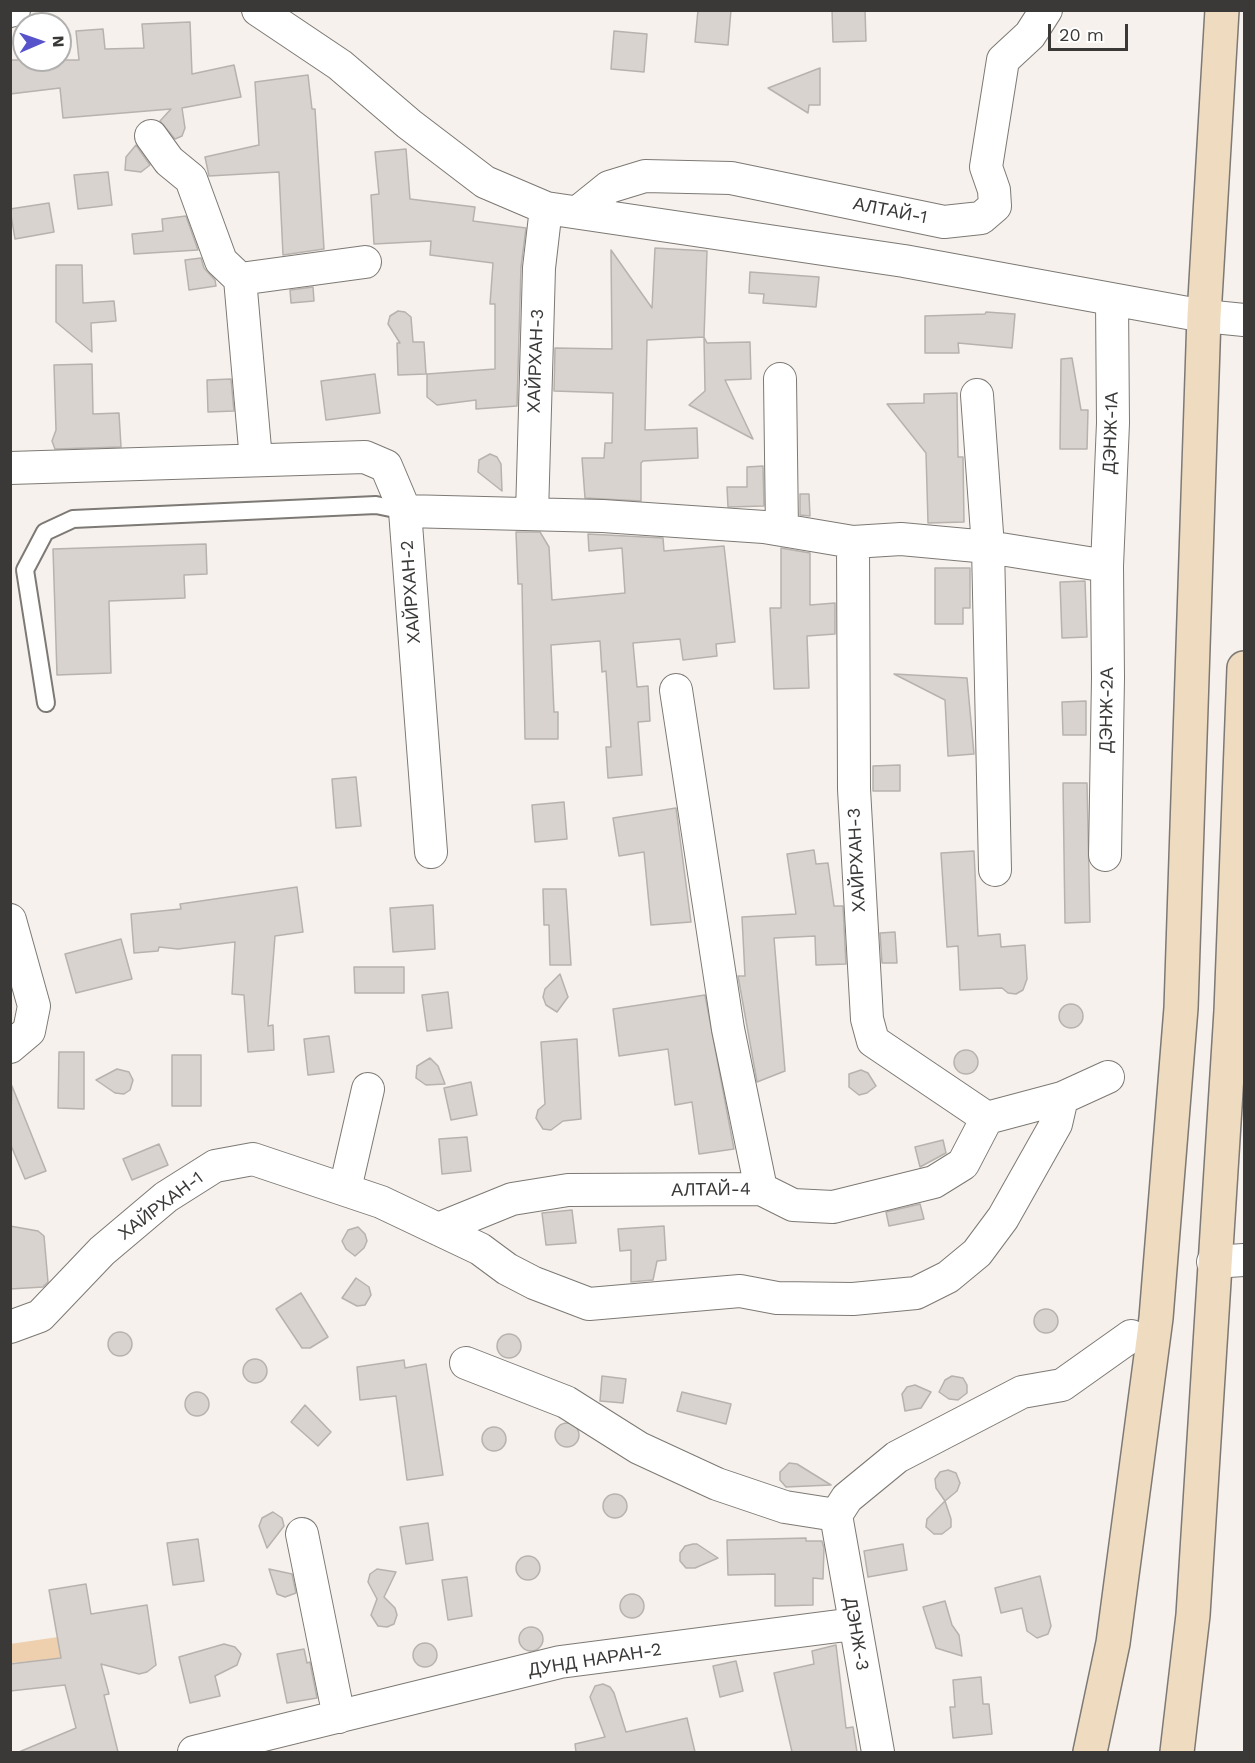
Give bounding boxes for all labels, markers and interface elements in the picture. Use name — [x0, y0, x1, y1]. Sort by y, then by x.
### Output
north arrow — [12, 12, 72, 72]
scale bar — [1051, 12, 1130, 50]
text: 20 m — [1059, 24, 1104, 45]
text: N — [49, 35, 68, 48]
street label: АЛТАЙ-1 — [851, 193, 929, 229]
street label: ХАЙРХАН-3 — [523, 308, 549, 414]
street label: ДЭНЖ-1А — [1099, 392, 1123, 474]
street label: ХАЙРХАН-2 — [397, 539, 425, 645]
street label: ДЭНЖ-2А — [1095, 667, 1119, 753]
street label: ХАЙРХАН-3 — [843, 807, 871, 913]
street label: ХАЙРХАН-1 — [114, 1167, 208, 1245]
street label: АЛТАЙ-4 — [671, 1179, 751, 1201]
street label: ДЭНЖ-3 — [839, 1596, 873, 1672]
street label: ДУНД НАРАН-2 — [527, 1639, 663, 1681]

